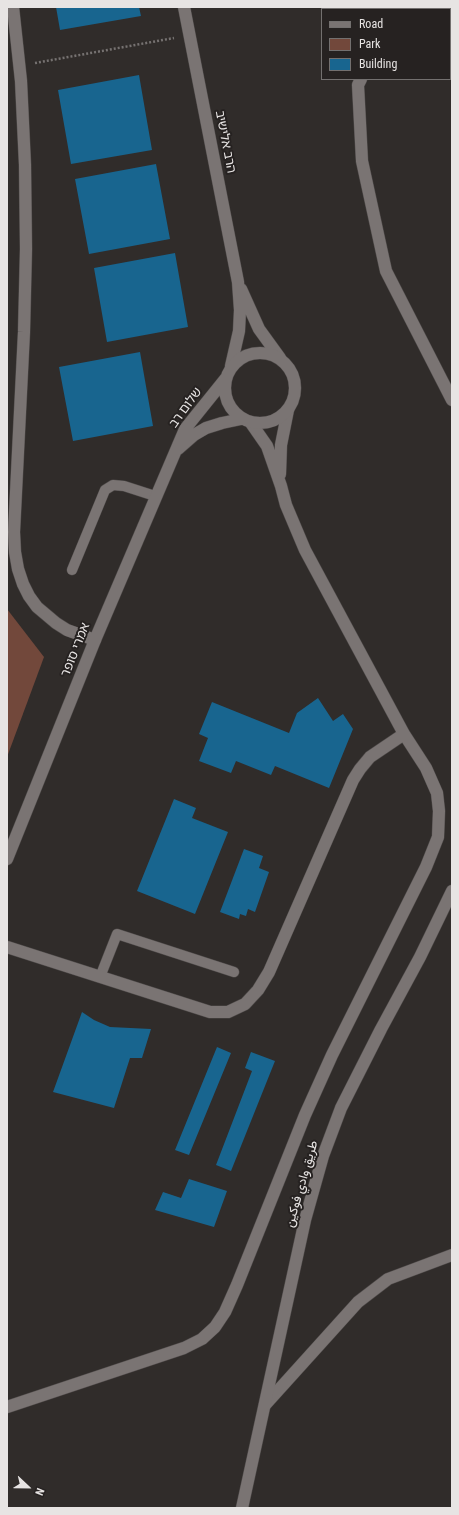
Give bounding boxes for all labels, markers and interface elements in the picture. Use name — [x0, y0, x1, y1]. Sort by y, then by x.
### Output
legend — [321, 8, 451, 80]
text: Road — [359, 17, 383, 31]
text: Park — [359, 37, 380, 51]
text: Building — [359, 57, 397, 71]
street label: הרב אלישיב — [211, 109, 239, 175]
street label: שלום רב — [166, 385, 206, 431]
street label: אמרי סופר — [58, 621, 94, 679]
street label: طريق وادي فوکين — [282, 1139, 322, 1229]
north arrow — [8, 1467, 48, 1507]
text: N — [32, 1486, 47, 1497]

